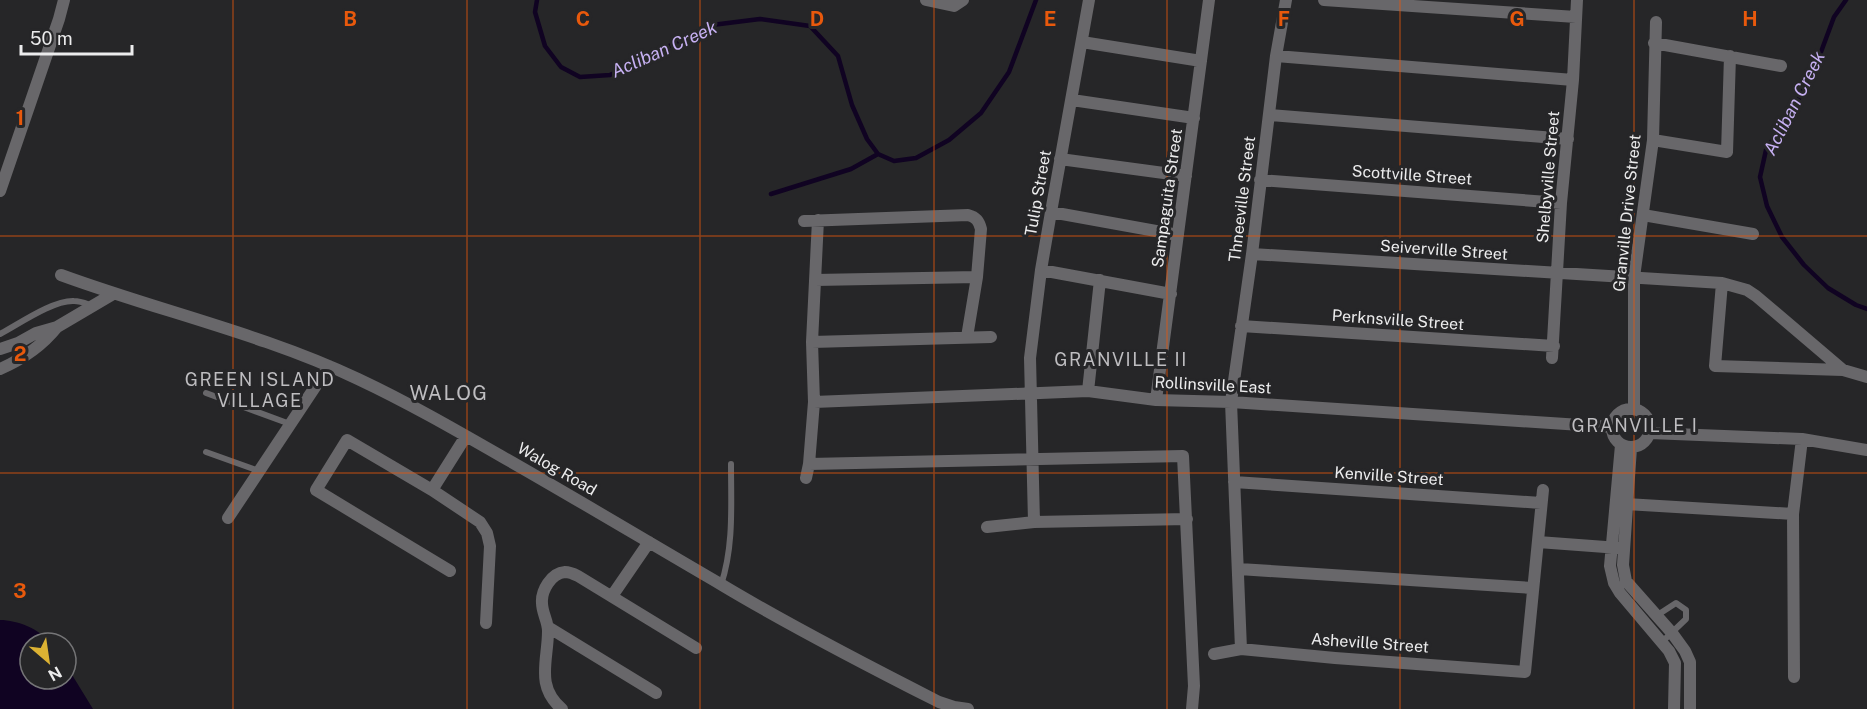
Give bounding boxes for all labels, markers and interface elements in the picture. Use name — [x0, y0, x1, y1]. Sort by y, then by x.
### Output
text: B — [343, 7, 357, 31]
text: C — [576, 7, 590, 31]
text: D — [810, 7, 824, 31]
text: E — [1044, 7, 1056, 31]
text: F — [1278, 7, 1290, 31]
text: G — [1509, 7, 1525, 31]
text: H — [1742, 7, 1758, 31]
water label: Acliban Creek — [608, 16, 720, 82]
scale bar — [21, 18, 132, 56]
text: 50 m — [30, 28, 73, 49]
water label: Acliban Creek — [1759, 47, 1829, 158]
text: 1 — [16, 106, 24, 130]
street label: Shelbyville Street — [1533, 110, 1563, 244]
street label: Sampaguita Street — [1148, 127, 1186, 269]
street label: Granville Drive Street — [1609, 133, 1645, 293]
street label: Thneeville Street — [1225, 135, 1259, 263]
street label: Tulip Street — [1021, 149, 1055, 237]
street label: Scottville Street — [1351, 161, 1473, 189]
street label: Seiverville Street — [1380, 236, 1508, 264]
street label: Perknsville Street — [1331, 306, 1465, 334]
text: 2 — [14, 342, 26, 366]
district label: GRANVILLE II — [1054, 349, 1188, 370]
district label: GREEN ISLAND VILLAGE — [185, 369, 335, 411]
street label: Rollinsville East — [1154, 372, 1272, 398]
district label: WALOG — [410, 381, 488, 405]
district label: GRANVILLE I — [1572, 415, 1698, 436]
street label: Walog Road — [514, 439, 600, 499]
street label: Kenville Street — [1334, 463, 1444, 489]
text: 3 — [13, 579, 27, 603]
street label: Asheville Street — [1310, 629, 1430, 657]
north arrow — [18, 631, 78, 691]
text: N — [45, 662, 65, 685]

